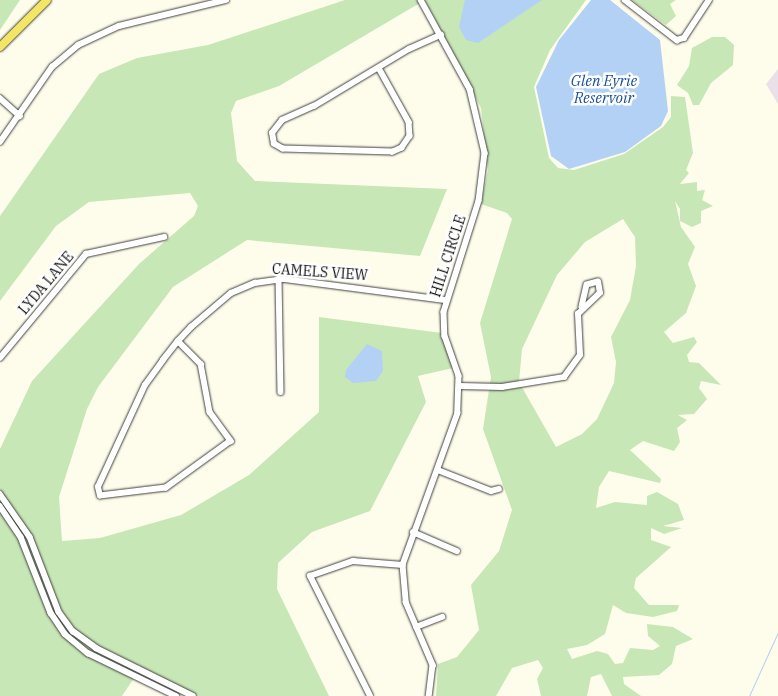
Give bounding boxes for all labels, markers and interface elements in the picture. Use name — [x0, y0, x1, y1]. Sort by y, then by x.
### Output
water label: Glen Eyrie Reservoir — [571, 71, 637, 106]
street label: HILL CIRCLE — [427, 213, 469, 299]
street label: LYDA LANE — [15, 248, 77, 318]
street label: CAMELS VIEW — [271, 260, 369, 284]

